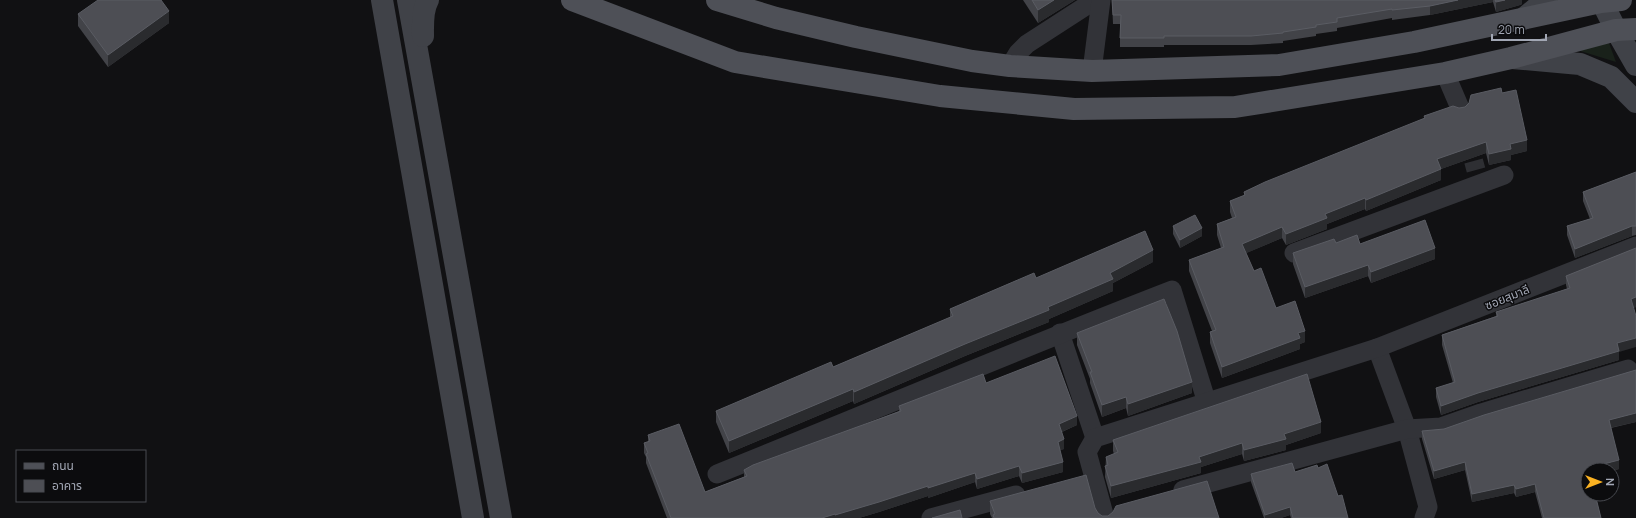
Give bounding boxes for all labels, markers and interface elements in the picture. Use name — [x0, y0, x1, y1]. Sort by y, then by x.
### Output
scale bar — [1492, 16, 1546, 42]
text: 20 m — [1498, 21, 1525, 38]
street label: ซอยสุมาลี — [1482, 280, 1532, 314]
legend — [16, 450, 146, 502]
text: ถนน — [52, 457, 74, 474]
north arrow — [1580, 462, 1620, 502]
text: อาคาร — [52, 477, 82, 494]
text: N — [1603, 478, 1618, 486]

